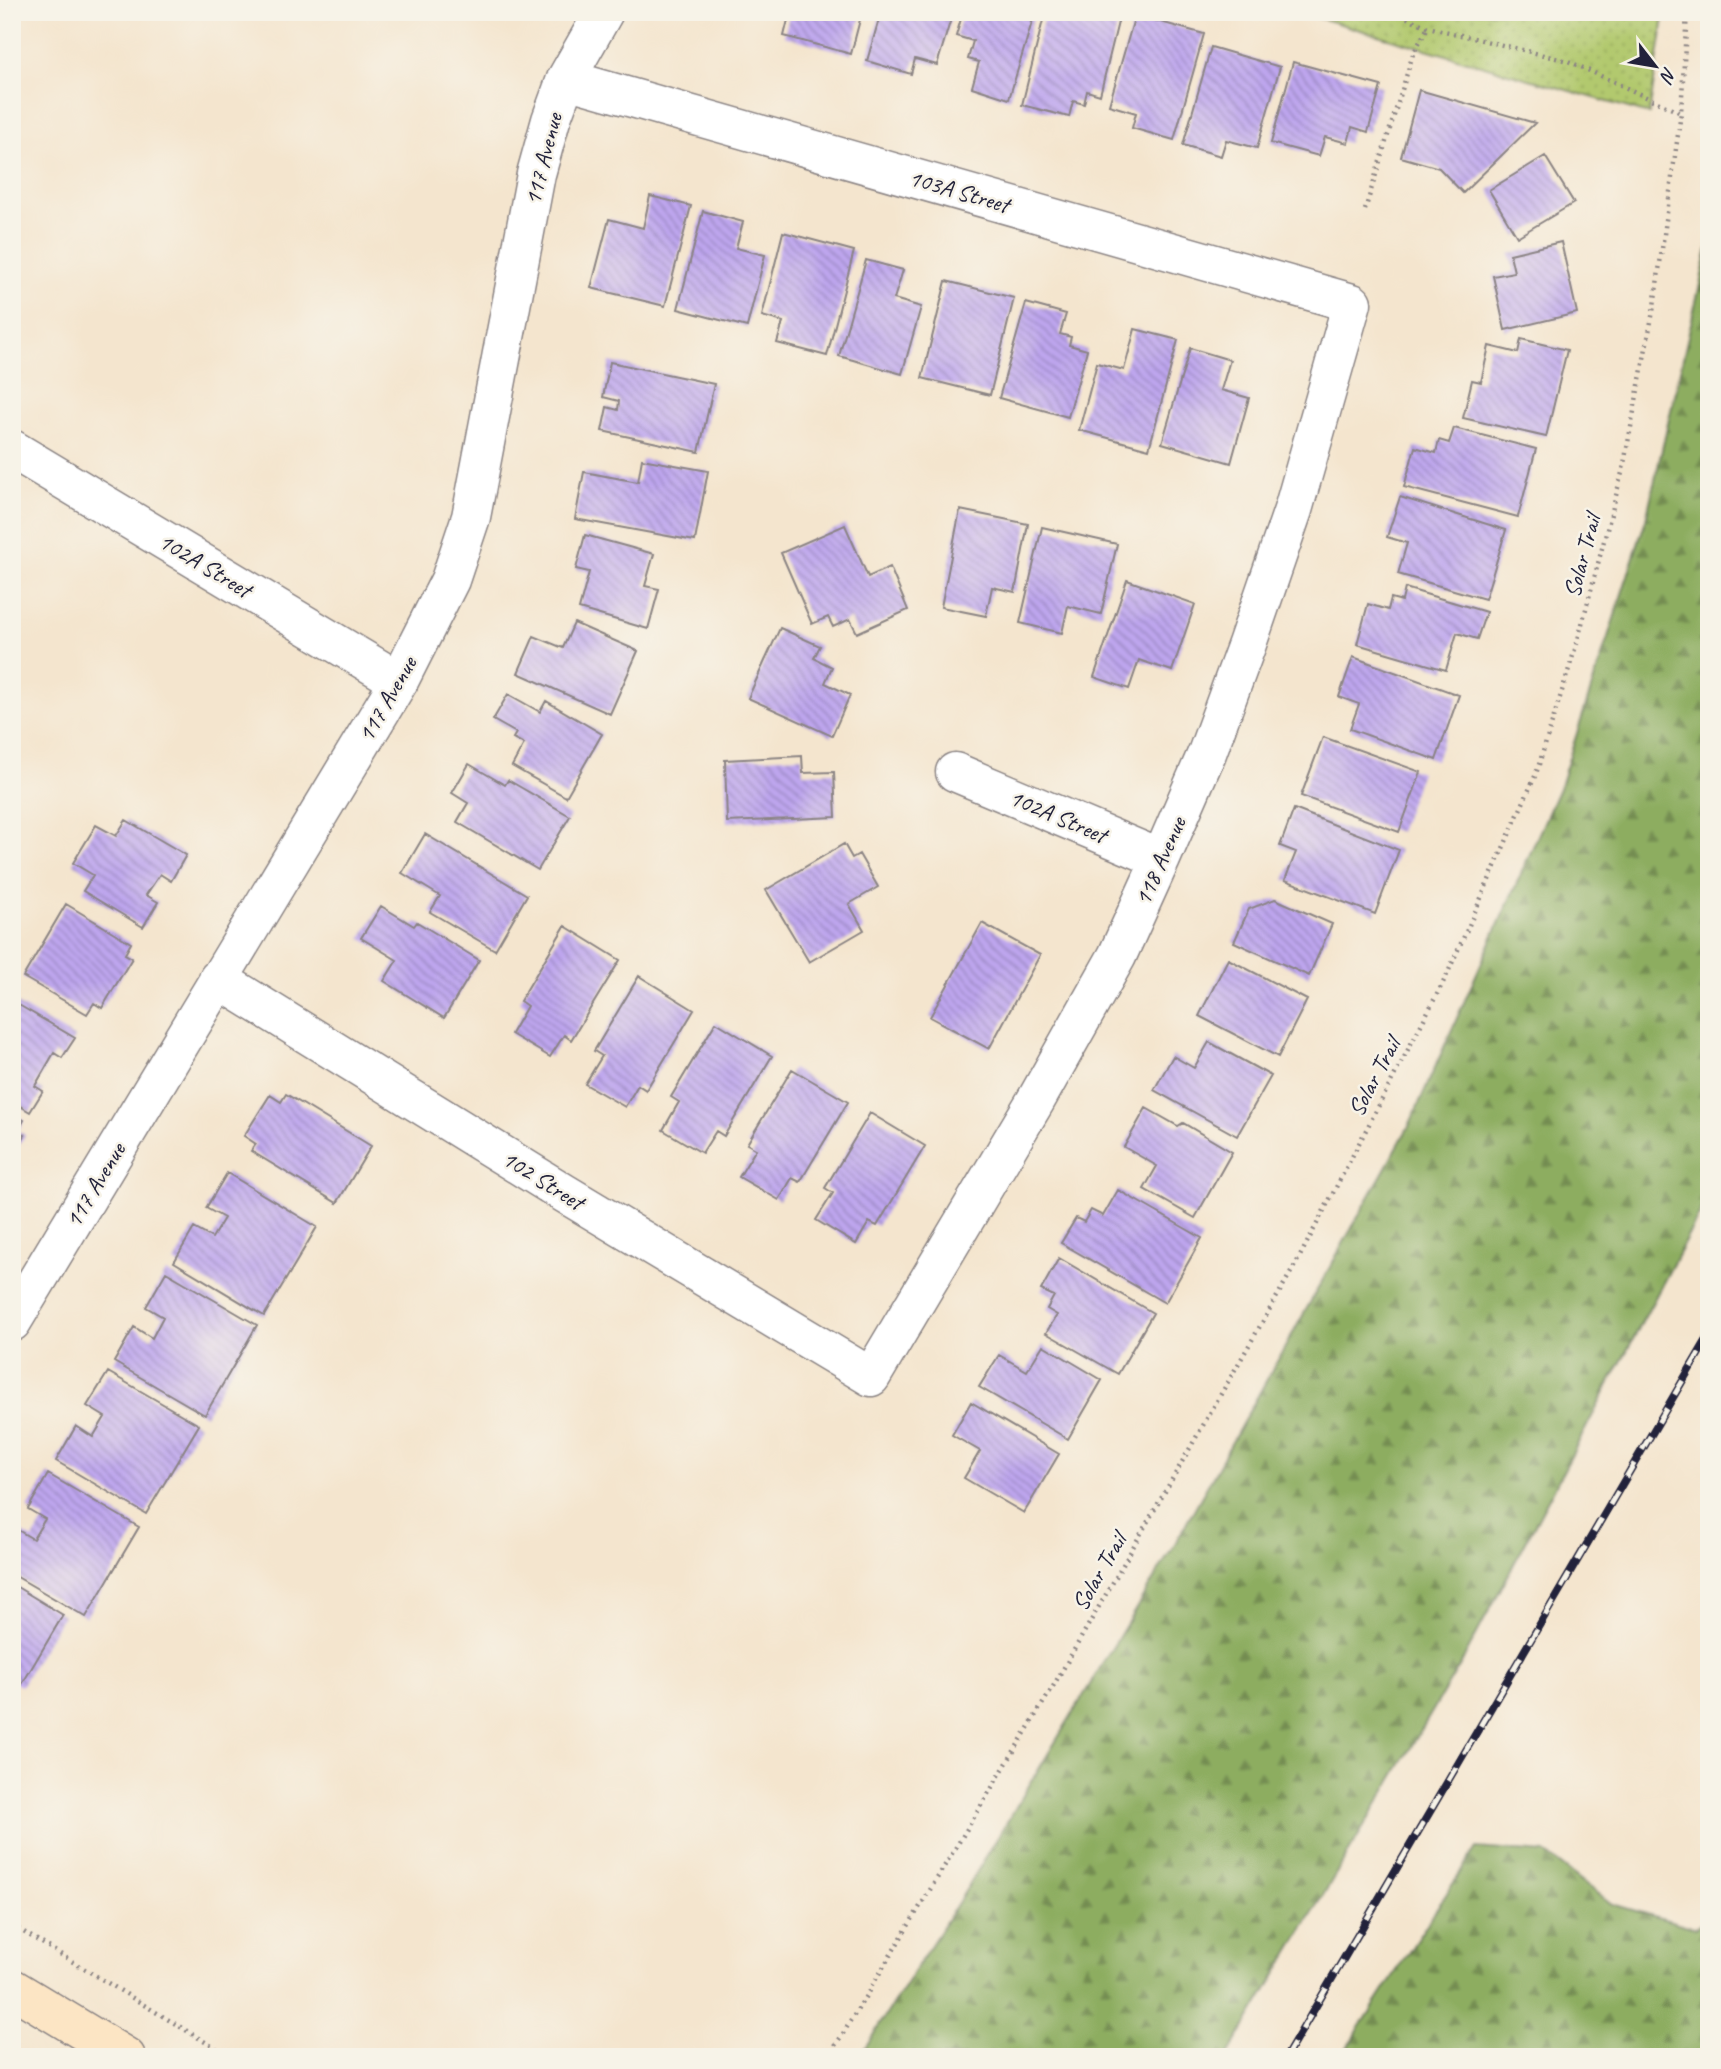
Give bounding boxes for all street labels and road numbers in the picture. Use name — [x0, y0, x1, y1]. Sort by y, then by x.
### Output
street label: 117 Avenue — [517, 108, 569, 208]
street label: 103A Street — [906, 162, 1015, 220]
street label: Solar Trail — [1557, 508, 1608, 601]
street label: 102A Street — [153, 526, 259, 606]
street label: 117 Avenue — [351, 649, 424, 747]
street label: 102A Street — [1005, 782, 1114, 851]
street label: 118 Avenue — [1127, 810, 1194, 910]
street label: Solar Trail — [1341, 1029, 1409, 1121]
street label: 117 Avenue — [58, 1135, 133, 1233]
street label: 102 Street — [497, 1143, 592, 1218]
street label: Solar Trail — [1065, 1525, 1135, 1616]

